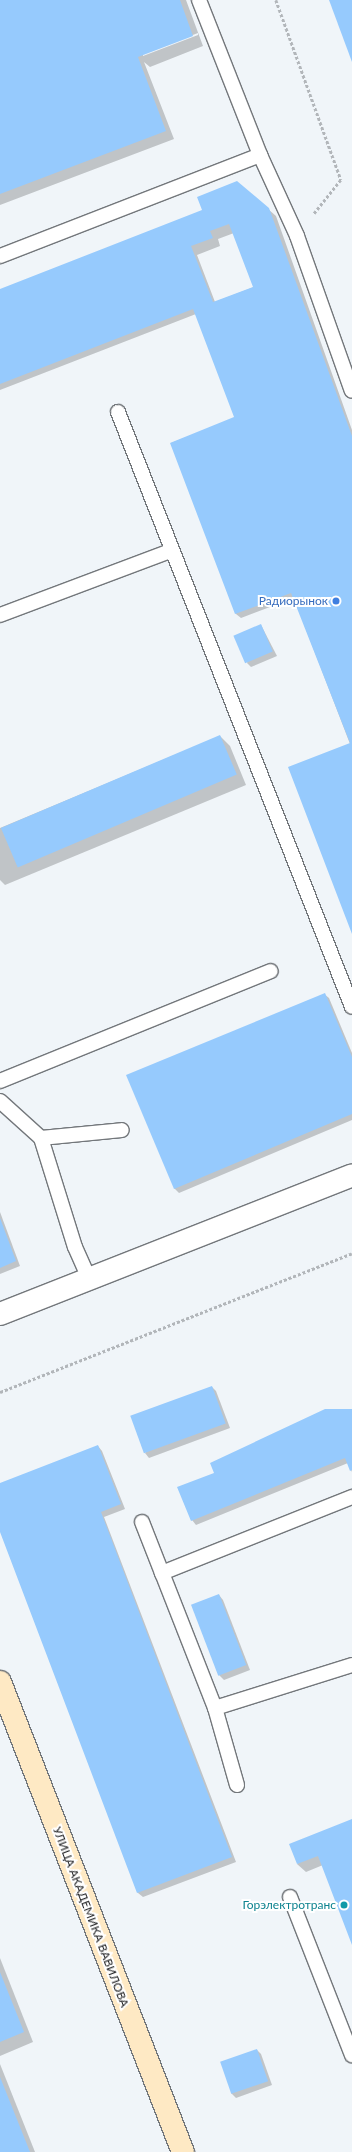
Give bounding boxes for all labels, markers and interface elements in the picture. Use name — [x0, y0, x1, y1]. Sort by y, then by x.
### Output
place label: Радиорынок — [259, 594, 328, 608]
marker: Радиорынок — [331, 596, 341, 606]
street label: УЛИЦА АКАДЕМИКА ВАВИЛОВА — [50, 1825, 132, 2009]
place label: Горэлектротранс — [242, 1898, 336, 1912]
marker: Горэлектротранс — [339, 1900, 349, 1910]

